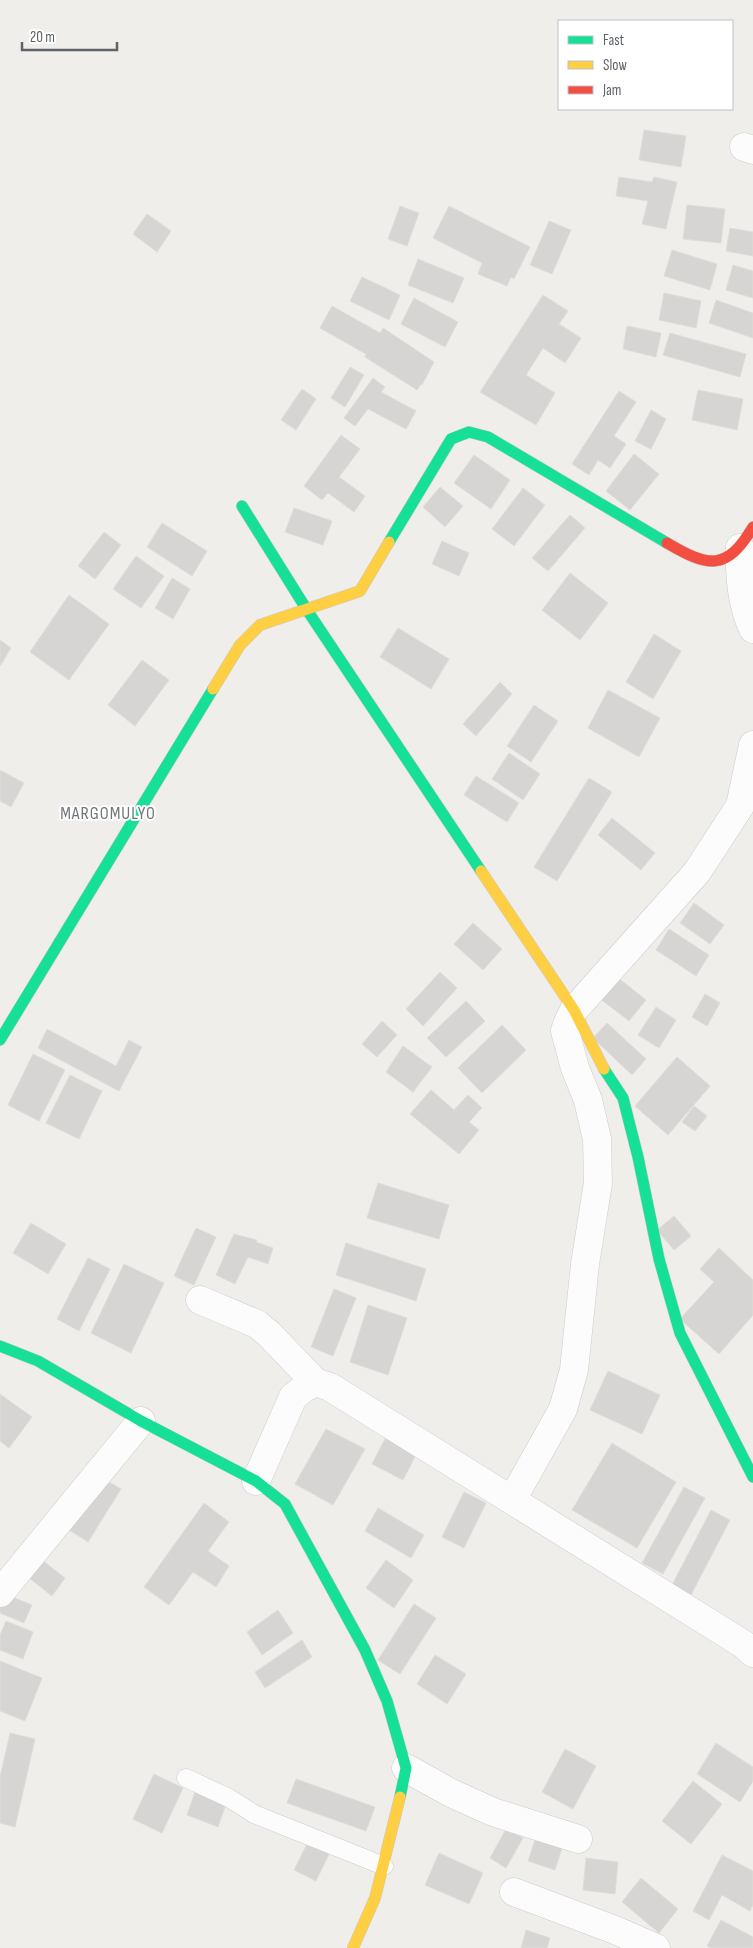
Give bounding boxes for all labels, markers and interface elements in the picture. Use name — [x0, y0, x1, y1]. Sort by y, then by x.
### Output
scale bar — [22, 20, 118, 52]
legend — [558, 20, 733, 110]
text: 20 m — [30, 28, 55, 47]
text: Fast — [603, 31, 625, 50]
text: Slow — [603, 56, 627, 75]
text: Jam — [602, 81, 621, 100]
district label: MARGOMULYO — [60, 803, 156, 824]

